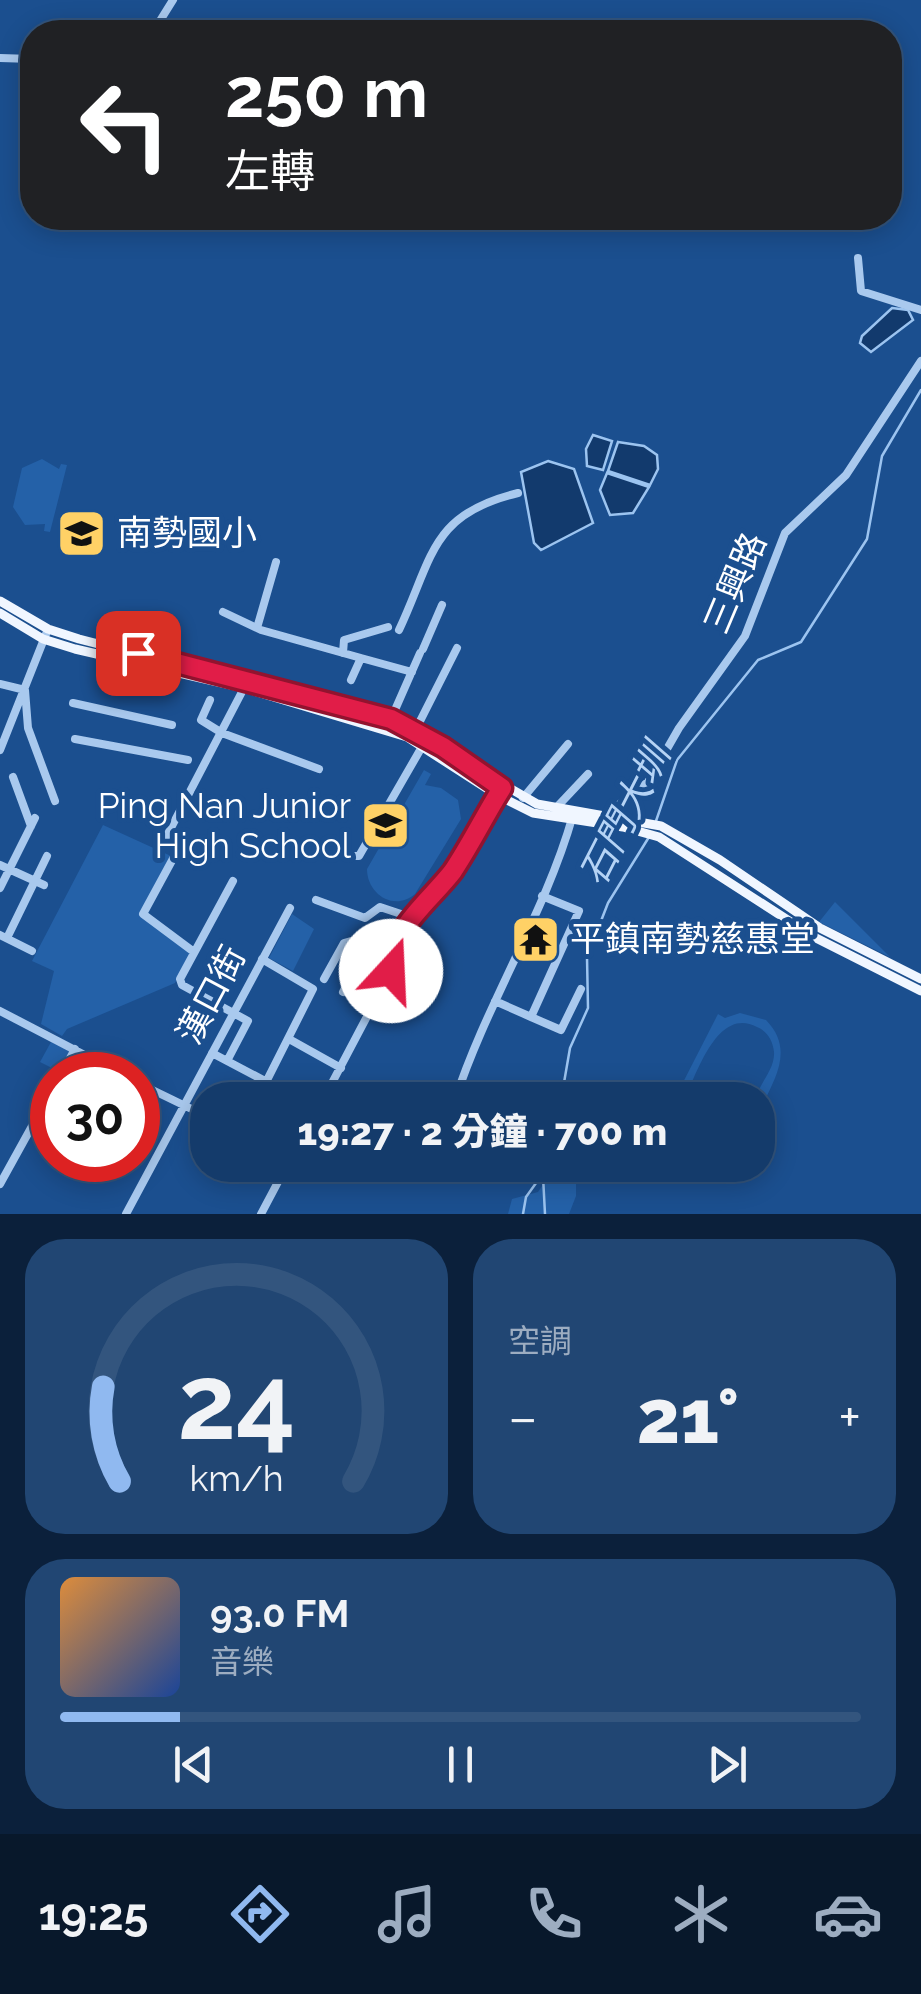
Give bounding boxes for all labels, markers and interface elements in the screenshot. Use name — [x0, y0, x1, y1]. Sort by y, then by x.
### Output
text: 250 m — [225, 51, 428, 133]
icon: left — [60, 60, 190, 190]
text: 左轉 — [225, 145, 315, 198]
school or university icon: 南勢國小 — [56, 507, 108, 559]
place label: 南勢國小 — [117, 512, 257, 553]
street label: 三興路 — [695, 526, 774, 639]
pin — [96, 611, 181, 696]
icon: arrive — [111, 626, 166, 681]
water label: 石門大圳 — [570, 732, 681, 893]
place label: Ping Nan Junior High School — [98, 785, 351, 866]
school or university icon: Ping Nan Junior High School — [360, 800, 412, 852]
temple icon: 平鎮南勢慈惠堂 — [509, 913, 561, 965]
place label: 平鎮南勢慈惠堂 — [570, 918, 815, 959]
position arrow — [339, 919, 443, 1023]
street label: 漢口街 — [168, 939, 253, 1051]
speed limit sign: 30 — [30, 1052, 160, 1182]
text: 19:27 · 2 分鐘 · 700 m — [298, 1109, 667, 1154]
text: 空調 — [508, 1322, 572, 1359]
text: 24 — [177, 1341, 296, 1463]
text: 21° — [637, 1372, 739, 1461]
text: − — [508, 1385, 538, 1450]
text: + — [838, 1385, 861, 1450]
text: km/h — [189, 1457, 284, 1499]
text: 93.0 FM — [210, 1591, 349, 1636]
text: 音樂 — [210, 1643, 274, 1680]
icon: previous — [166, 1737, 221, 1792]
icon: pause — [433, 1737, 488, 1792]
icon: next — [700, 1737, 755, 1792]
icon: directions — [225, 1879, 295, 1949]
icon: music — [372, 1879, 442, 1949]
icon: phone — [519, 1879, 589, 1949]
icon: climate — [666, 1879, 736, 1949]
icon: car — [813, 1879, 883, 1949]
text: 19:25 — [38, 1888, 149, 1941]

